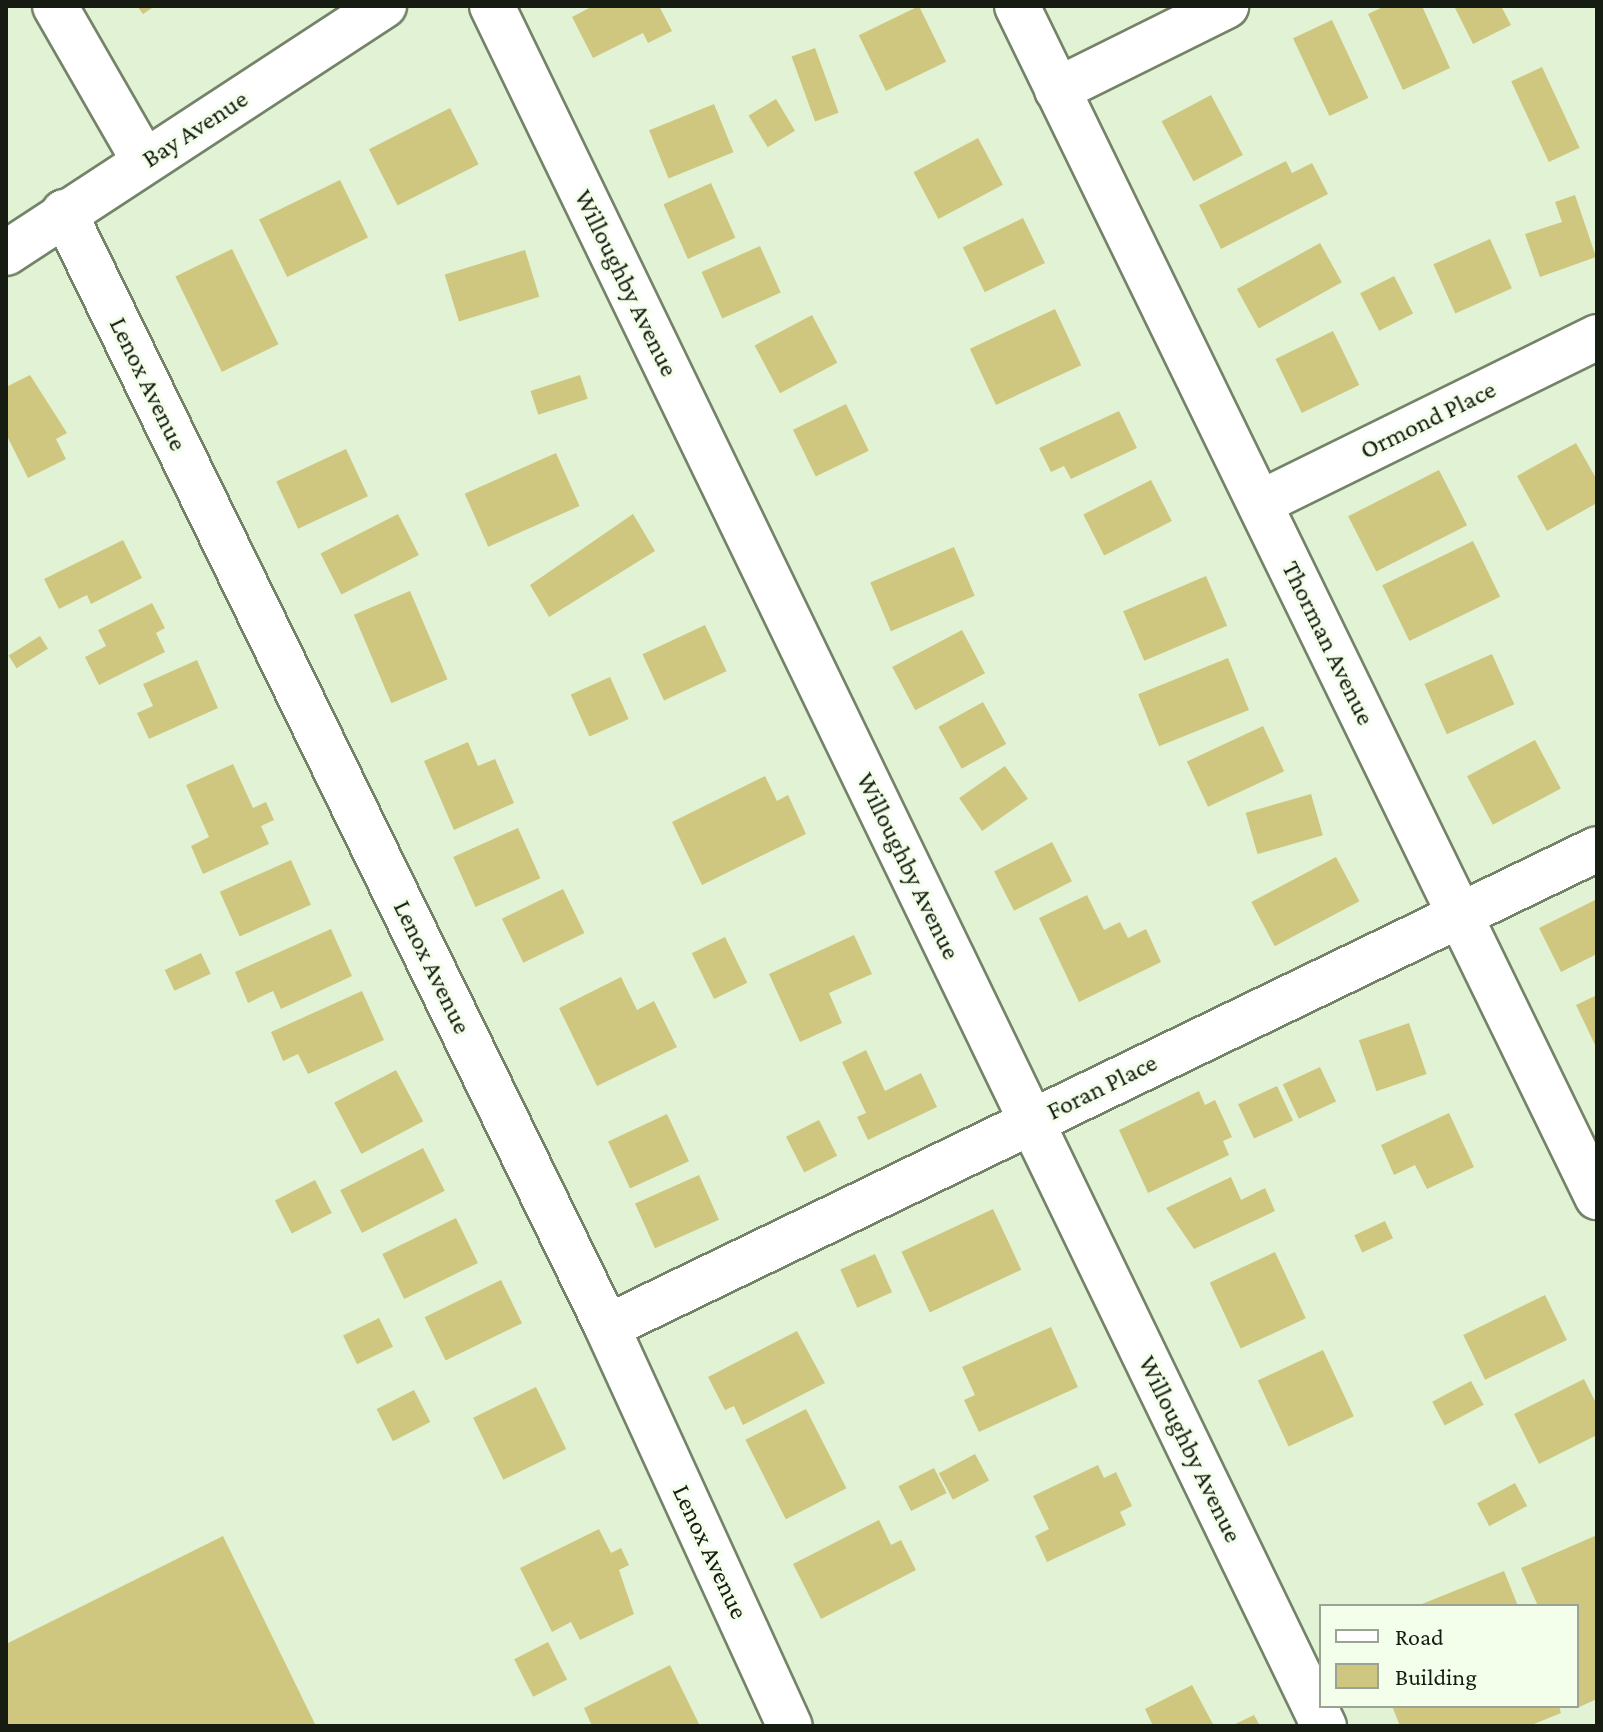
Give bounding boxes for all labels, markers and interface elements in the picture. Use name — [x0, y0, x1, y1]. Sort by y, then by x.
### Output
street label: Bay Avenue — [136, 83, 254, 175]
street label: Willoughby Avenue — [567, 185, 685, 381]
street label: Lenox Avenue — [102, 312, 194, 456]
street label: Ormond Place — [1355, 374, 1501, 466]
street label: Thorman Avenue — [1275, 556, 1381, 730]
street label: Willoughby Avenue — [849, 768, 967, 964]
street label: Lenox Avenue — [386, 895, 478, 1039]
street label: Foran Place — [1042, 1047, 1162, 1127]
street label: Willoughby Avenue — [1131, 1351, 1249, 1547]
street label: Lenox Avenue — [665, 1480, 755, 1624]
legend — [1319, 1604, 1579, 1708]
text: Road — [1395, 1623, 1444, 1650]
text: Building — [1395, 1663, 1477, 1690]

